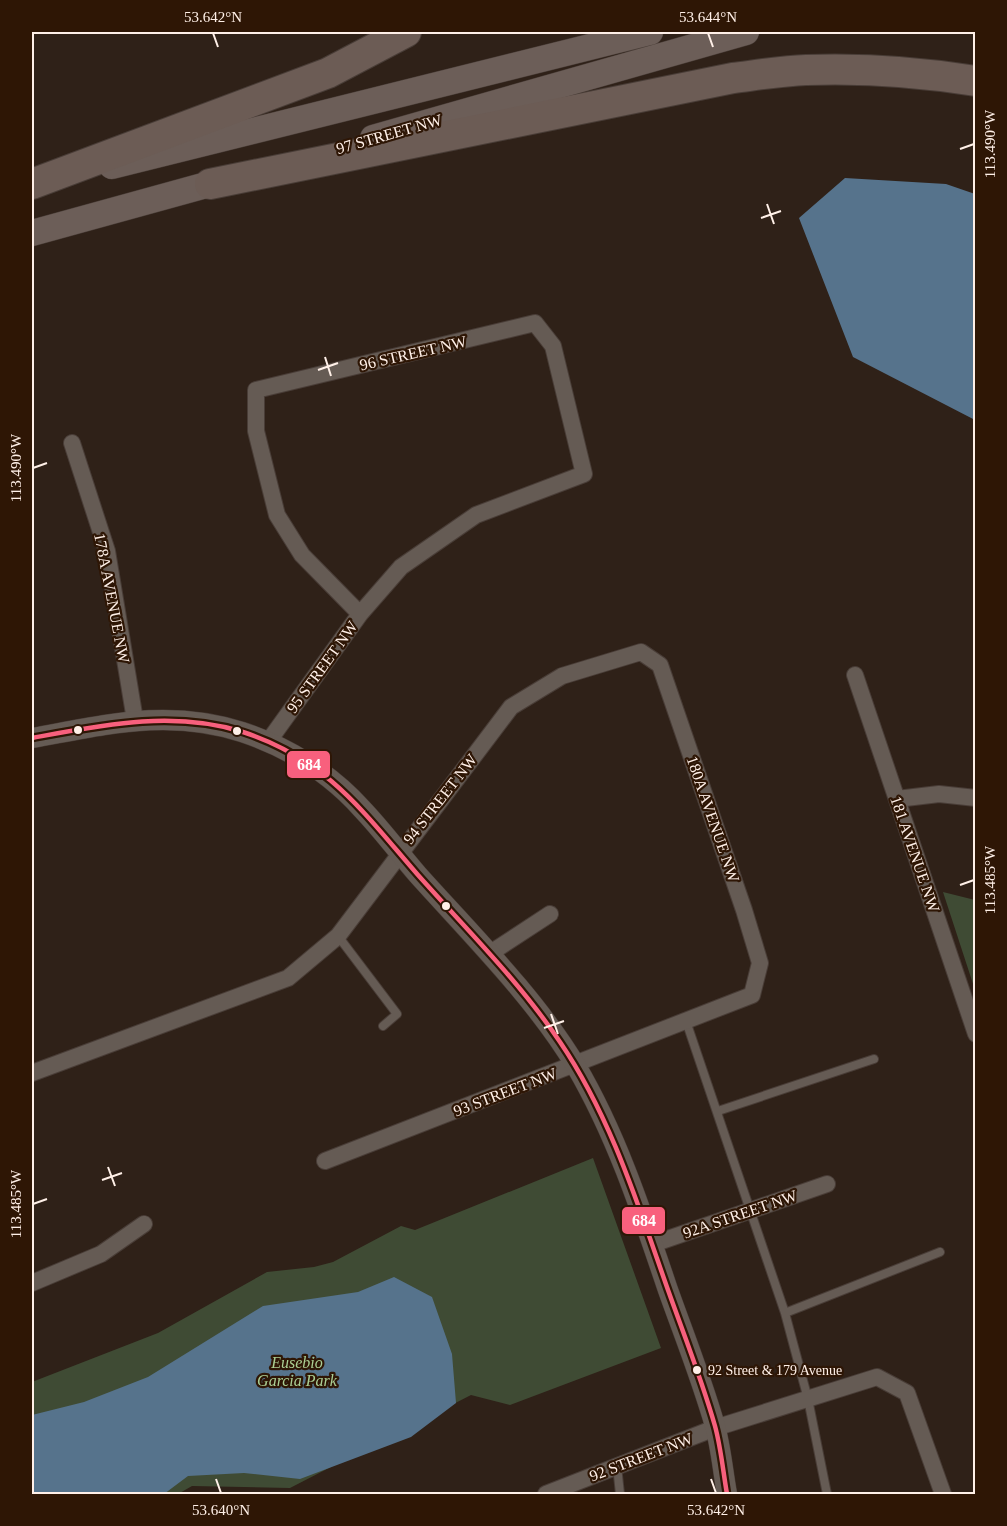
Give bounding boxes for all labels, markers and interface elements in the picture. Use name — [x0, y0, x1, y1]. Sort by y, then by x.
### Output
text: 53.642°N — [184, 9, 242, 25]
text: 53.644°N — [679, 9, 737, 25]
text: 113.490°W — [982, 109, 998, 178]
street label: 97 STREET NW — [334, 111, 445, 157]
street label: 96 STREET NW — [358, 332, 469, 374]
text: 113.490°W — [8, 433, 24, 502]
street label: 178A AVENUE NW — [91, 532, 133, 665]
street label: 95 STREET NW — [283, 617, 361, 716]
unlabelled marker — [72, 724, 84, 736]
unlabelled marker — [231, 725, 243, 737]
line badge: 684 — [286, 750, 331, 779]
street label: 94 STREET NW — [400, 750, 481, 847]
street label: 180A AVENUE NW — [683, 754, 743, 885]
text: 684 — [297, 756, 321, 773]
street label: 181 AVENUE NW — [887, 794, 943, 915]
text: 113.485°W — [982, 845, 998, 914]
unlabelled marker — [440, 900, 452, 912]
street label: 93 STREET NW — [451, 1064, 560, 1119]
text: 113.485°W — [8, 1169, 24, 1238]
street label: 92A STREET NW — [681, 1186, 800, 1242]
line badge: 684 — [621, 1206, 666, 1235]
text: 684 — [632, 1212, 656, 1229]
park label: Eusebio Garcia Park — [257, 1354, 338, 1389]
place label: 92 Street & 179 Avenue — [708, 1363, 842, 1378]
marker: 92 Street & 179 Avenue — [691, 1364, 703, 1376]
street label: 92 STREET NW — [587, 1429, 696, 1484]
text: 53.640°N — [192, 1502, 250, 1518]
text: 53.642°N — [687, 1502, 745, 1518]

